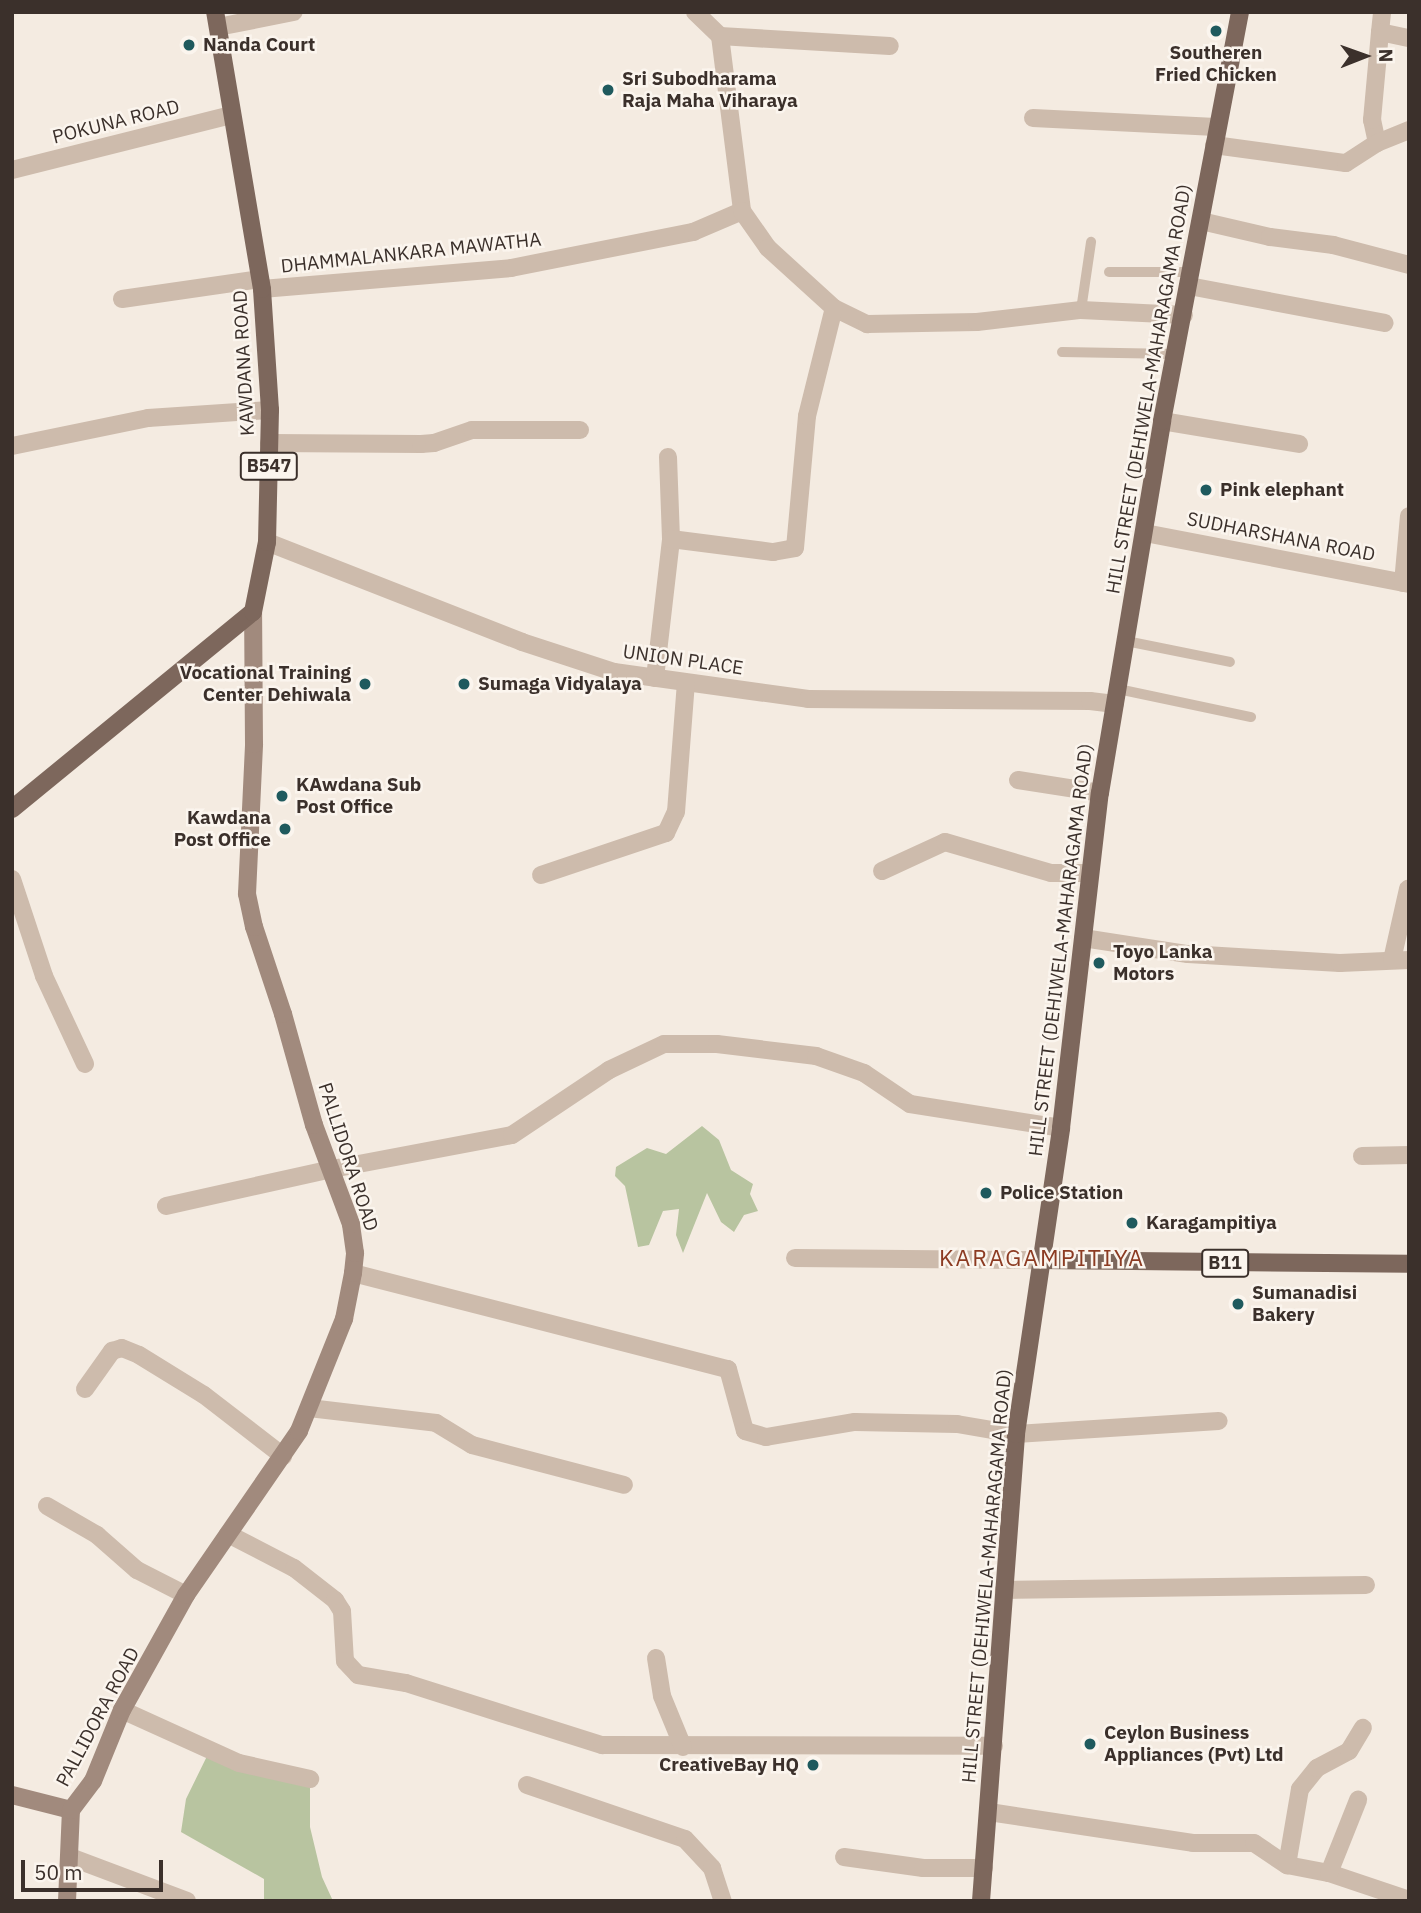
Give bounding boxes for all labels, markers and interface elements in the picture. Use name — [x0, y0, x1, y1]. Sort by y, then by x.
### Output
north arrow — [1330, 21, 1400, 91]
marker: Southeren Fried Chicken — [1208, 23, 1224, 39]
place label: Nanda Court — [203, 34, 315, 56]
marker: Nanda Court — [181, 37, 197, 53]
place label: Southeren Fried Chicken — [1155, 42, 1277, 86]
text: N — [1374, 49, 1398, 63]
place label: Sri Subodharama Raja Maha Viharaya — [622, 68, 798, 112]
marker: Sri Subodharama Raja Maha Viharaya — [600, 82, 616, 98]
street label: POKUNA ROAD — [50, 95, 182, 149]
street label: HILL STREET (DEHIWELA-MAHARAGAMA ROAD) — [1102, 182, 1196, 596]
street label: DHAMMALANKARA MAWATHA — [280, 228, 542, 278]
street label: KAWDANA ROAD — [229, 290, 259, 436]
road number: B547 — [239, 452, 299, 480]
place label: Pink elephant — [1220, 479, 1344, 501]
marker: Pink elephant — [1198, 482, 1214, 498]
street label: SUDHARSHANA ROAD — [1185, 508, 1377, 566]
street label: UNION PLACE — [621, 640, 745, 680]
place label: Vocational Training Center Dehiwala — [180, 662, 351, 706]
place label: Sumaga Vidyalaya — [478, 673, 642, 695]
marker: Vocational Training Center Dehiwala — [357, 676, 373, 692]
marker: Sumaga Vidyalaya — [456, 676, 472, 692]
street label: HILL STREET (DEHIWELA-MAHARAGAMA ROAD) — [1024, 742, 1098, 1158]
place label: KAwdana Sub Post Office — [296, 774, 421, 818]
marker: KAwdana Sub Post Office — [274, 788, 290, 804]
place label: Kawdana Post Office — [174, 807, 271, 851]
marker: Kawdana Post Office — [277, 821, 293, 837]
place label: Toyo Lanka Motors — [1113, 941, 1213, 985]
marker: Toyo Lanka Motors — [1091, 955, 1107, 971]
street label: PALLIDORA ROAD — [313, 1080, 383, 1234]
place label: Police Station — [1000, 1182, 1123, 1204]
marker: Police Station — [978, 1185, 994, 1201]
place label: Karagampitiya — [1146, 1212, 1277, 1234]
marker: Karagampitiya — [1124, 1215, 1140, 1231]
district label: KARAGAMPITIYA — [941, 1243, 1143, 1271]
road number: B11 — [1200, 1248, 1250, 1278]
place label: Sumanadisi Bakery — [1252, 1282, 1357, 1326]
marker: Sumanadisi Bakery — [1230, 1296, 1246, 1312]
street label: HILL STREET (DEHIWELA-MAHARAGAMA ROAD) — [958, 1368, 1016, 1784]
street label: PALLIDORA ROAD — [52, 1643, 144, 1791]
place label: Ceylon Business Appliances (Pvt) Ltd — [1104, 1722, 1284, 1766]
marker: Ceylon Business Appliances (Pvt) Ltd — [1082, 1736, 1098, 1752]
place label: CreativeBay HQ — [659, 1754, 799, 1776]
marker: CreativeBay HQ — [805, 1757, 821, 1773]
scale bar — [24, 1846, 166, 1890]
text: 50 m — [34, 1858, 83, 1886]

